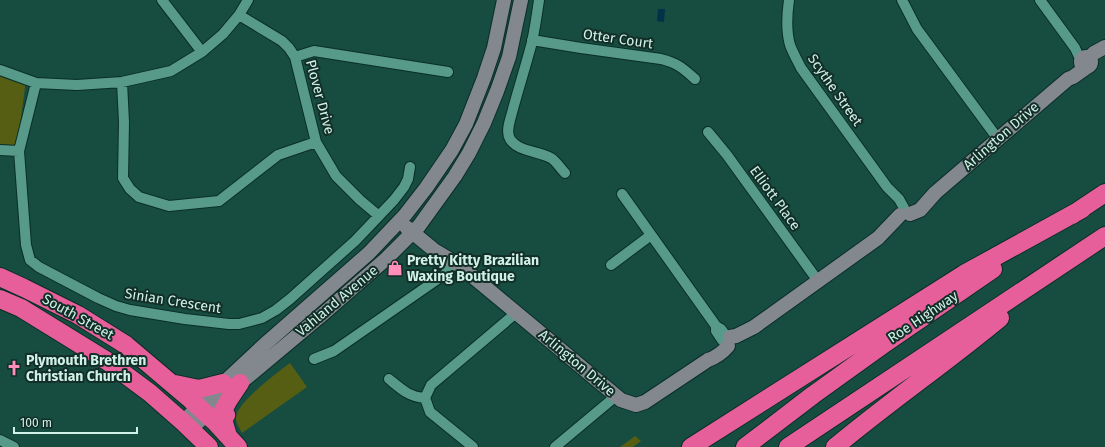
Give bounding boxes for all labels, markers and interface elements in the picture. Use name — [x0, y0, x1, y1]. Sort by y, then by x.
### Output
street label: Otter Court — [582, 26, 655, 52]
street label: Scythe Street — [804, 51, 867, 130]
street label: Plover Drive — [302, 58, 338, 136]
street label: Arlington Drive — [960, 99, 1042, 173]
street label: Elliott Place — [746, 163, 804, 233]
place label: Pretty Kitty Brazilian Waxing Boutique — [407, 252, 539, 285]
shop icon: Pretty Kitty Brazilian Waxing Boutique — [386, 259, 404, 277]
street label: Vahland Avenue — [293, 262, 381, 340]
street label: Sinian Crescent — [124, 285, 223, 317]
street label: Roe Highway — [885, 287, 961, 347]
street label: South Street — [39, 290, 117, 344]
street label: Arlington Drive — [535, 326, 619, 400]
place label: Plymouth Brethren Christian Church — [26, 352, 146, 385]
church icon: Plymouth Brethren Christian Church — [5, 359, 23, 377]
scale bar — [14, 409, 137, 435]
text: 100 m — [20, 416, 52, 430]

